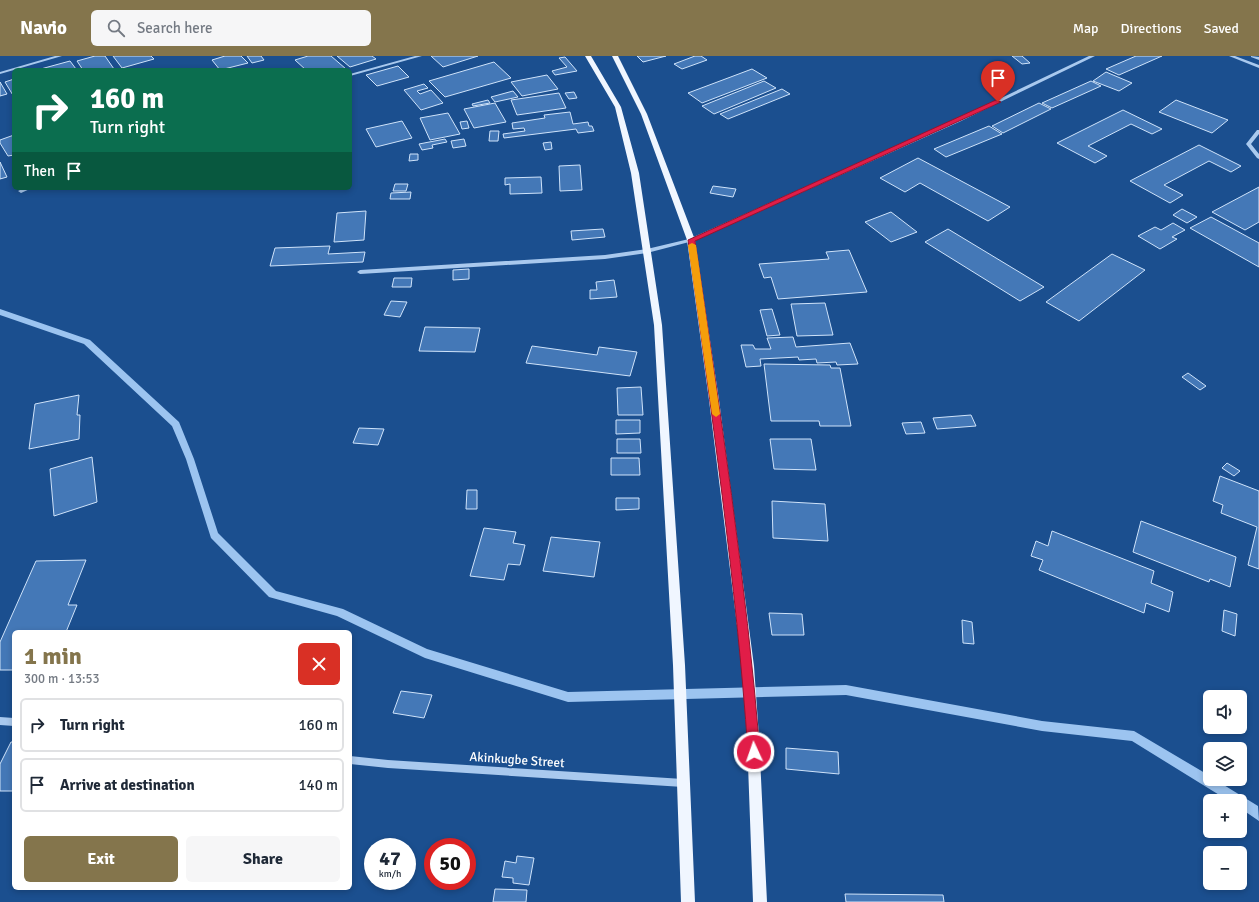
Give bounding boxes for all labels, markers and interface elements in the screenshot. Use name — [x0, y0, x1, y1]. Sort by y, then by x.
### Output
search box — [91, 10, 371, 46]
text: Navio — [20, 16, 67, 40]
icon: search — [105, 17, 127, 39]
text: Search here — [137, 19, 213, 37]
text: Map — [1073, 20, 1099, 37]
text: Directions — [1121, 20, 1182, 37]
text: Saved — [1204, 20, 1239, 37]
pin — [981, 61, 1015, 102]
icon: arrive — [987, 67, 1009, 89]
text: 160 m — [90, 82, 164, 116]
icon: right — [24, 84, 76, 136]
text: Turn right — [90, 116, 165, 138]
icon: arrive — [63, 160, 85, 182]
text: Then — [24, 162, 55, 180]
text: 1 min — [24, 641, 82, 671]
button: close — [298, 643, 340, 685]
text: 300 m · 13:53 — [24, 671, 100, 687]
map controls — [1203, 690, 1247, 890]
button: sound — [1203, 690, 1247, 734]
icon: right — [26, 714, 48, 736]
text: Turn right — [60, 716, 125, 734]
text: 160 m — [298, 716, 338, 734]
position arrow — [733, 731, 775, 773]
button: layers — [1203, 742, 1247, 786]
street label: Akinkugbe Street — [469, 749, 566, 771]
icon: arrive — [26, 774, 48, 796]
text: Arrive at destination — [60, 776, 195, 794]
text: 140 m — [298, 776, 338, 794]
button: + — [1203, 794, 1247, 838]
button: Exit — [24, 836, 178, 882]
button: Share — [186, 836, 340, 882]
speed limit sign: 50 — [424, 838, 476, 890]
text: 47 — [379, 846, 401, 871]
button: − — [1203, 846, 1247, 890]
text: km/h — [379, 868, 401, 880]

